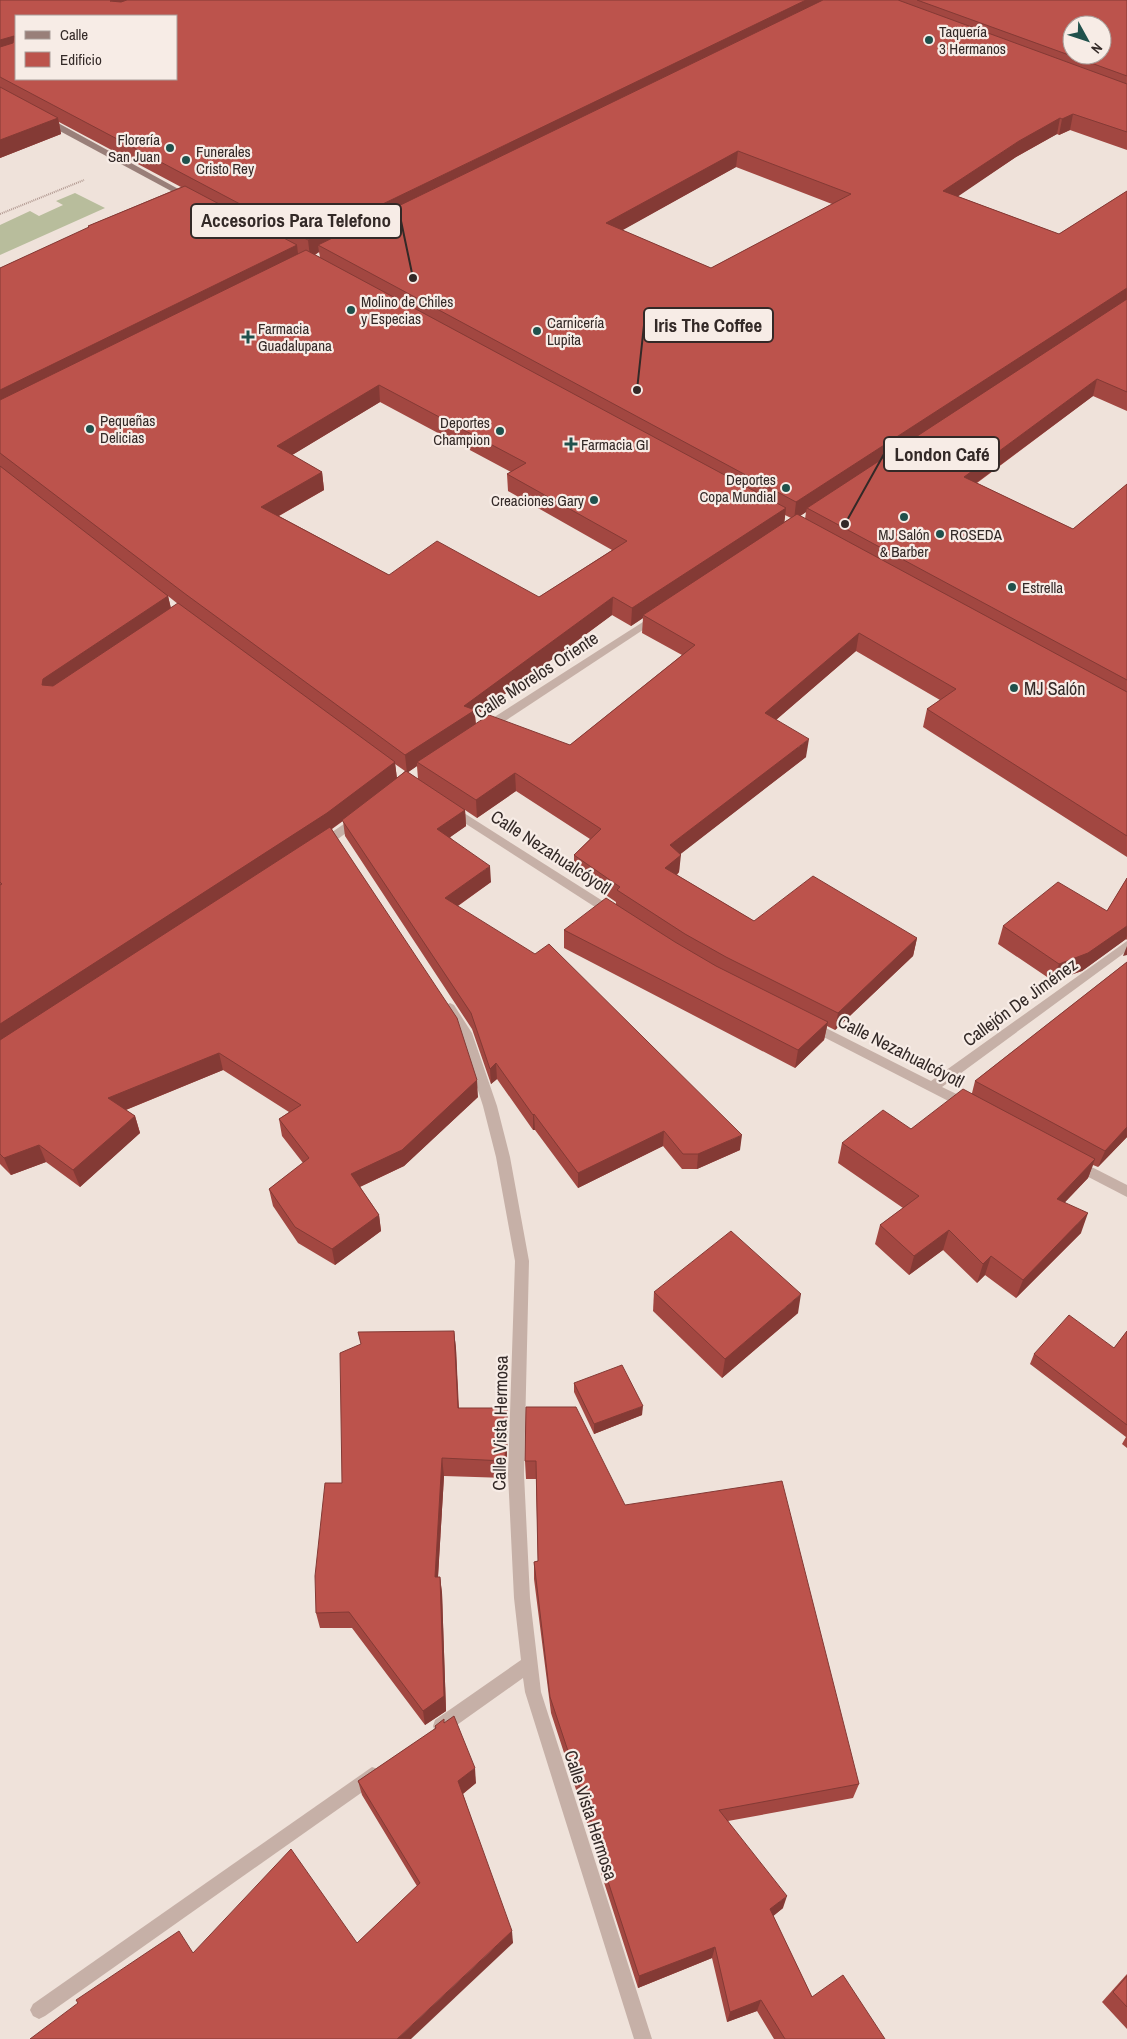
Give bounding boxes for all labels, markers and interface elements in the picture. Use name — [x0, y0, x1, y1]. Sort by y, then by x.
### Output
legend — [15, 15, 178, 80]
north arrow — [1062, 15, 1112, 65]
place label: Taquería 3 Hermanos — [939, 21, 1006, 59]
text: Calle — [60, 24, 88, 45]
marker: Taquería 3 Hermanos — [923, 34, 935, 46]
text: N — [1087, 39, 1107, 57]
text: Edificio — [60, 49, 102, 70]
place label: Florería San Juan — [108, 129, 160, 167]
place label: Funerales Cristo Rey — [196, 141, 255, 179]
marker: Florería San Juan — [164, 142, 176, 154]
marker: Funerales Cristo Rey — [180, 154, 192, 166]
callout: Accesorios Para Telefono — [191, 204, 401, 238]
text: Accesorios Para Telefono — [201, 207, 391, 233]
place label: Molino de Chiles y Especias — [361, 291, 453, 329]
marker: Molino de Chiles y Especias — [345, 304, 357, 316]
callout: Iris The Coffee — [644, 308, 773, 342]
place label: Carnicería Lupita — [547, 312, 605, 350]
text: Iris The Coffee — [654, 312, 762, 338]
place label: Farmacia Guadalupana — [258, 318, 332, 356]
marker: Carnicería Lupita — [531, 325, 543, 337]
marker: Farmacia Guadalupana — [242, 331, 254, 343]
place label: Pequeñas Delicias — [100, 410, 155, 448]
place label: Deportes Champion — [433, 412, 490, 450]
marker: Pequeñas Delicias — [84, 423, 96, 435]
marker: Deportes Champion — [494, 425, 506, 437]
place label: Farmacia GI — [581, 434, 649, 455]
callout: London Café — [884, 437, 999, 471]
marker: Farmacia GI — [565, 438, 577, 450]
text: London Café — [894, 441, 990, 467]
place label: Deportes Copa Mundial — [699, 469, 776, 507]
marker: Deportes Copa Mundial — [780, 482, 792, 494]
place label: Creaciones Gary — [491, 490, 585, 511]
marker: Creaciones Gary — [588, 494, 600, 506]
marker: MJ Salón & Barber — [898, 511, 910, 523]
place label: MJ Salón & Barber — [878, 524, 930, 562]
place label: ROSEDA — [950, 524, 1003, 545]
marker: ROSEDA — [934, 528, 946, 540]
place label: Estrella — [1022, 577, 1063, 598]
marker: Estrella — [1006, 581, 1018, 593]
street label: Calle Morelos Oriente — [469, 625, 603, 725]
place label: MJ Salón — [1024, 676, 1086, 701]
marker: MJ Salón — [1008, 682, 1020, 694]
street label: Calle Nezahualcóyotl — [486, 804, 616, 900]
street label: Callejón De Jiménez — [958, 952, 1082, 1052]
street label: Calle Nezahualcóyotl — [834, 1008, 968, 1094]
street label: Calle Vista Hermosa — [486, 1355, 514, 1491]
street label: Calle Vista Hermosa — [558, 1747, 624, 1883]

